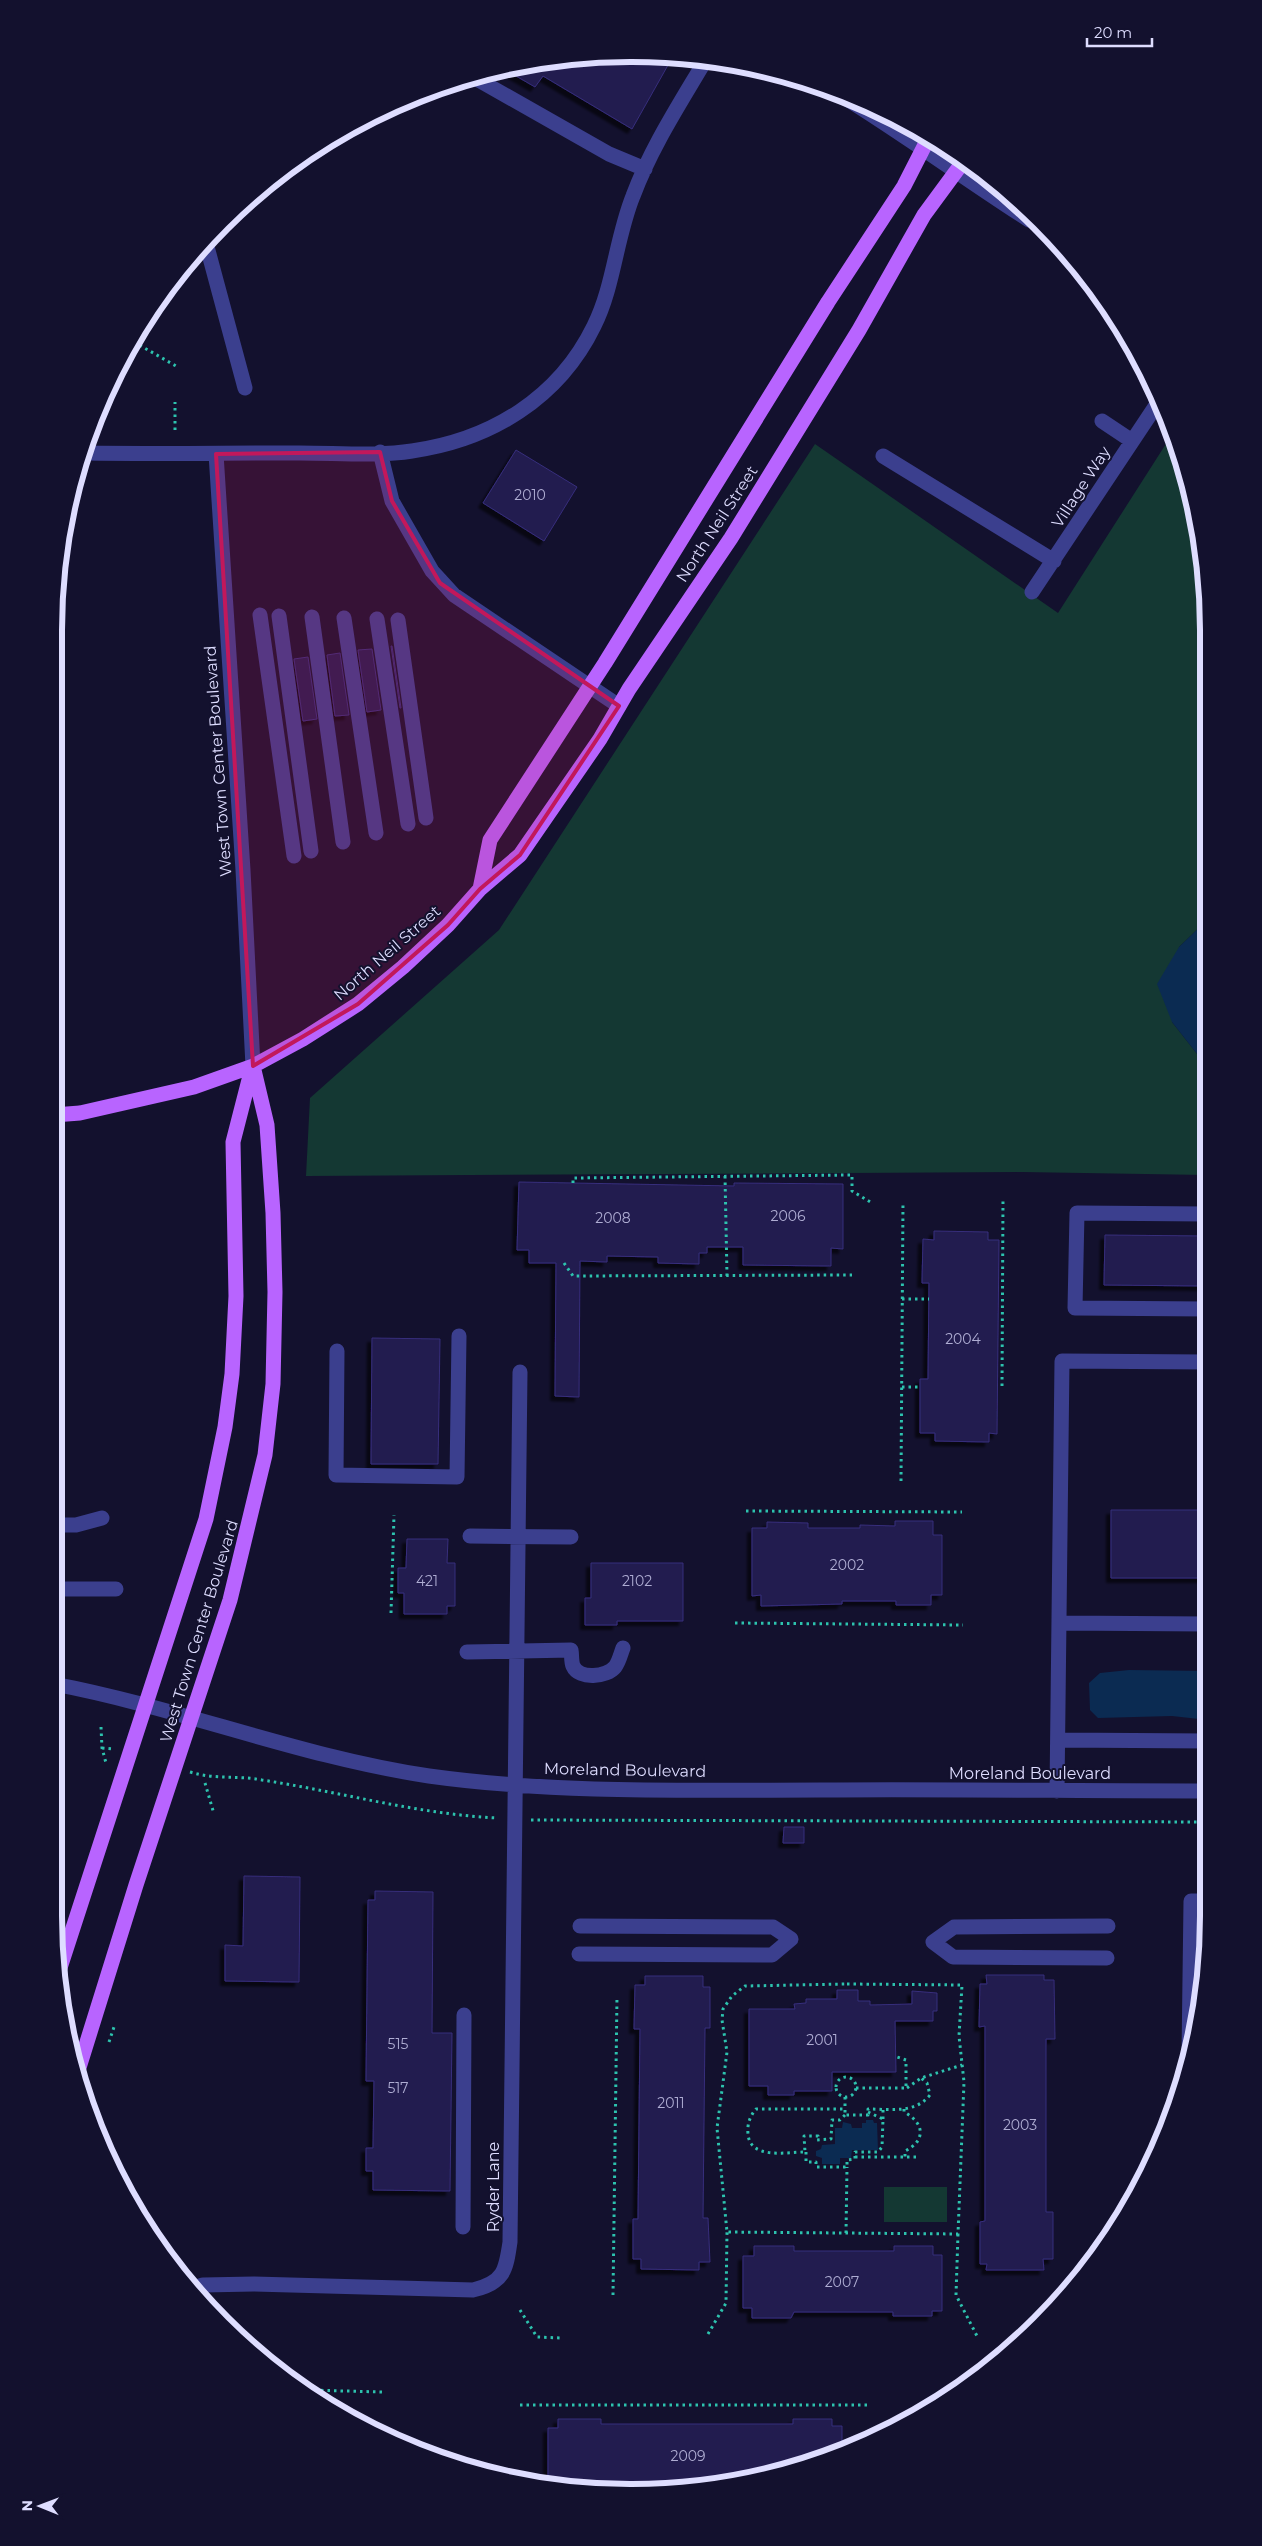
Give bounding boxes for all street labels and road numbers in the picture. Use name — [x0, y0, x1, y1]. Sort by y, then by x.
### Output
street label: Village Way — [1048, 443, 1114, 531]
street label: North Neil Street — [672, 462, 762, 586]
street label: West Town Center Boulevard — [200, 645, 236, 877]
street label: North Neil Street — [330, 901, 445, 1004]
street label: West Town Center Boulevard — [156, 1517, 242, 1745]
street label: Moreland Boulevard — [544, 1759, 706, 1781]
street label: Moreland Boulevard — [949, 1764, 1111, 1783]
street label: Ryder Lane — [484, 2142, 503, 2232]

